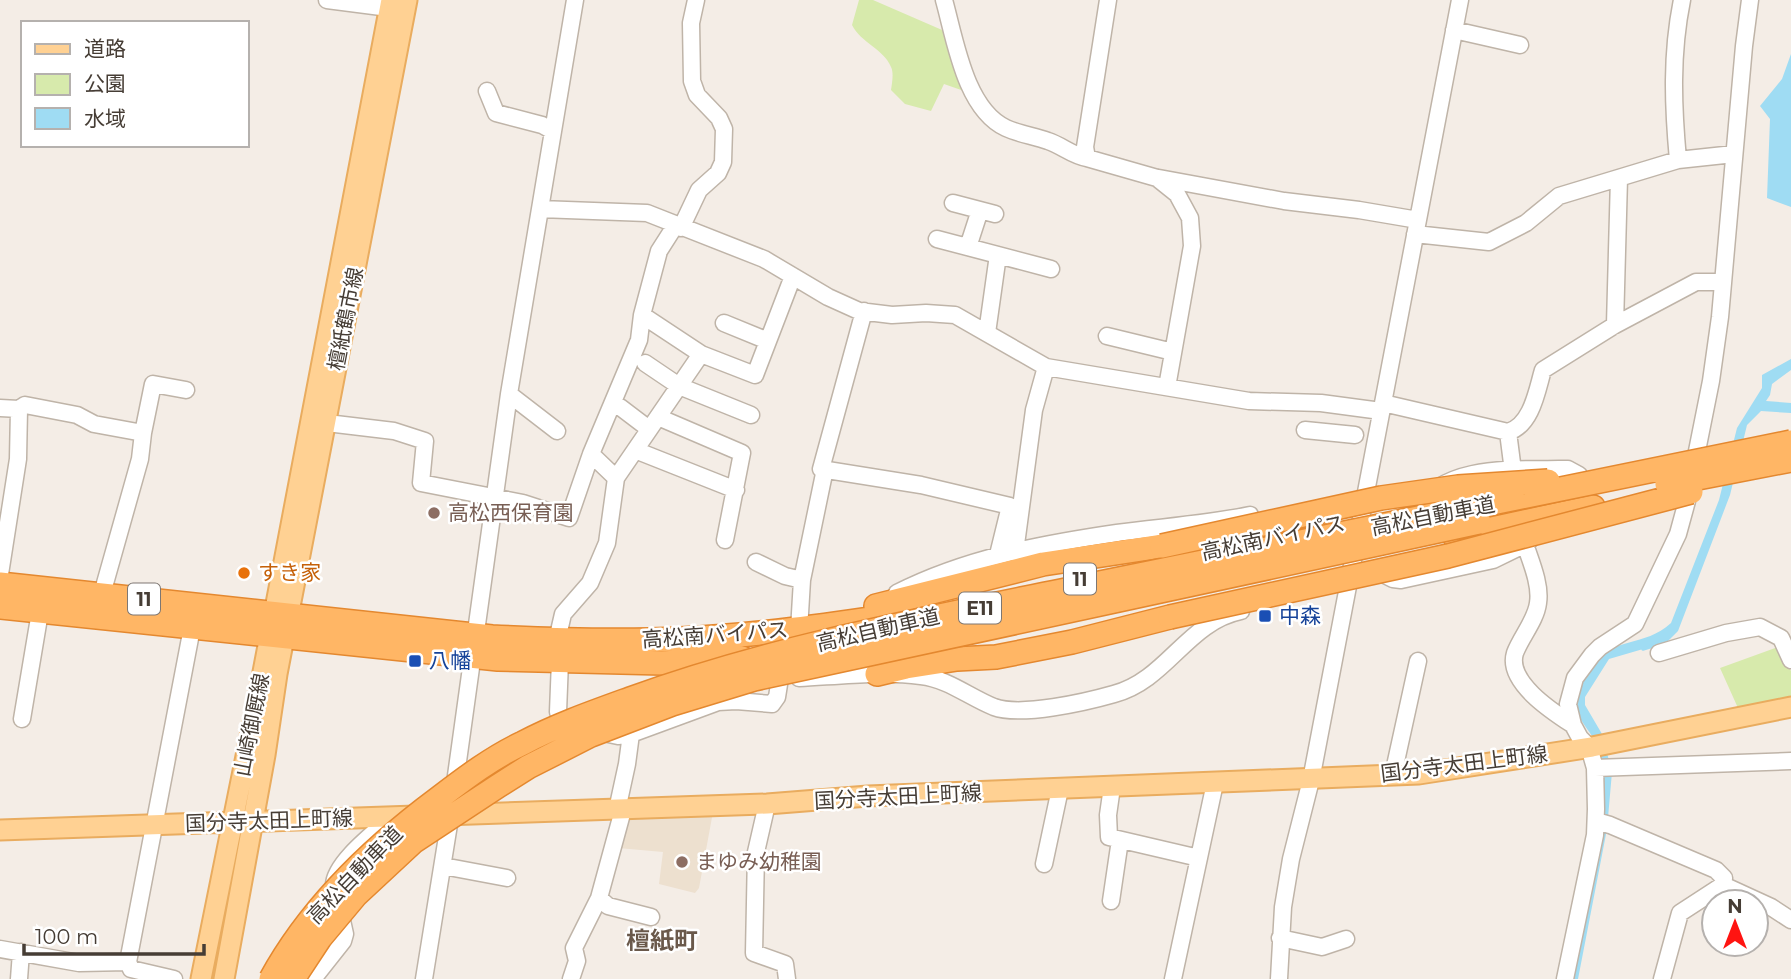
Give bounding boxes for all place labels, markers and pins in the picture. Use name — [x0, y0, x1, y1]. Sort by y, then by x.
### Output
place label: 高松西保育園 — [448, 500, 574, 525]
marker: 高松西保育園 — [426, 505, 442, 521]
place label: すき家 — [258, 560, 321, 585]
marker: すき家 — [236, 565, 252, 581]
place label: 中森 — [1279, 603, 1321, 628]
marker: 中森 — [1257, 608, 1273, 624]
place label: 八幡 — [429, 648, 471, 673]
marker: 八幡 — [407, 653, 423, 669]
place label: まゆみ幼稚園 — [696, 849, 822, 874]
marker: まゆみ幼稚園 — [674, 854, 690, 870]

